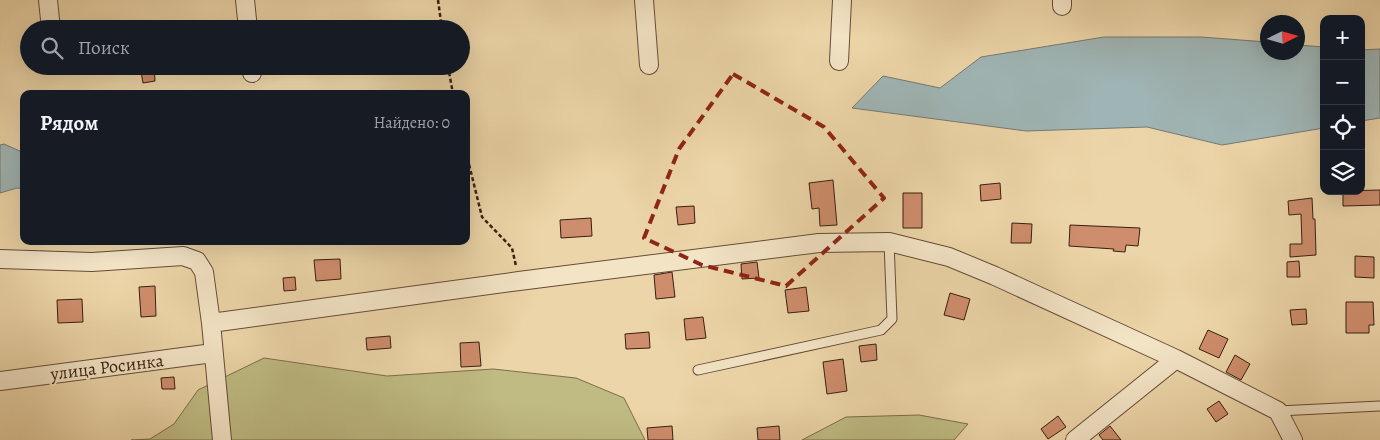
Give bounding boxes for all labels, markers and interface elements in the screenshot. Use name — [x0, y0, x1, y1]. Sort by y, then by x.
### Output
north arrow — [1260, 15, 1305, 60]
map controls — [1320, 15, 1365, 195]
button: + — [1320, 15, 1365, 60]
search box — [20, 20, 470, 75]
icon: search — [38, 34, 66, 62]
text: Поиск — [78, 35, 130, 61]
button: − — [1320, 60, 1365, 105]
button: locate — [1320, 105, 1365, 150]
text: Рядом — [40, 109, 98, 137]
text: Найдено: 0 — [373, 112, 450, 134]
button: layers — [1320, 150, 1365, 195]
street label: улица Росинка — [48, 348, 166, 386]

